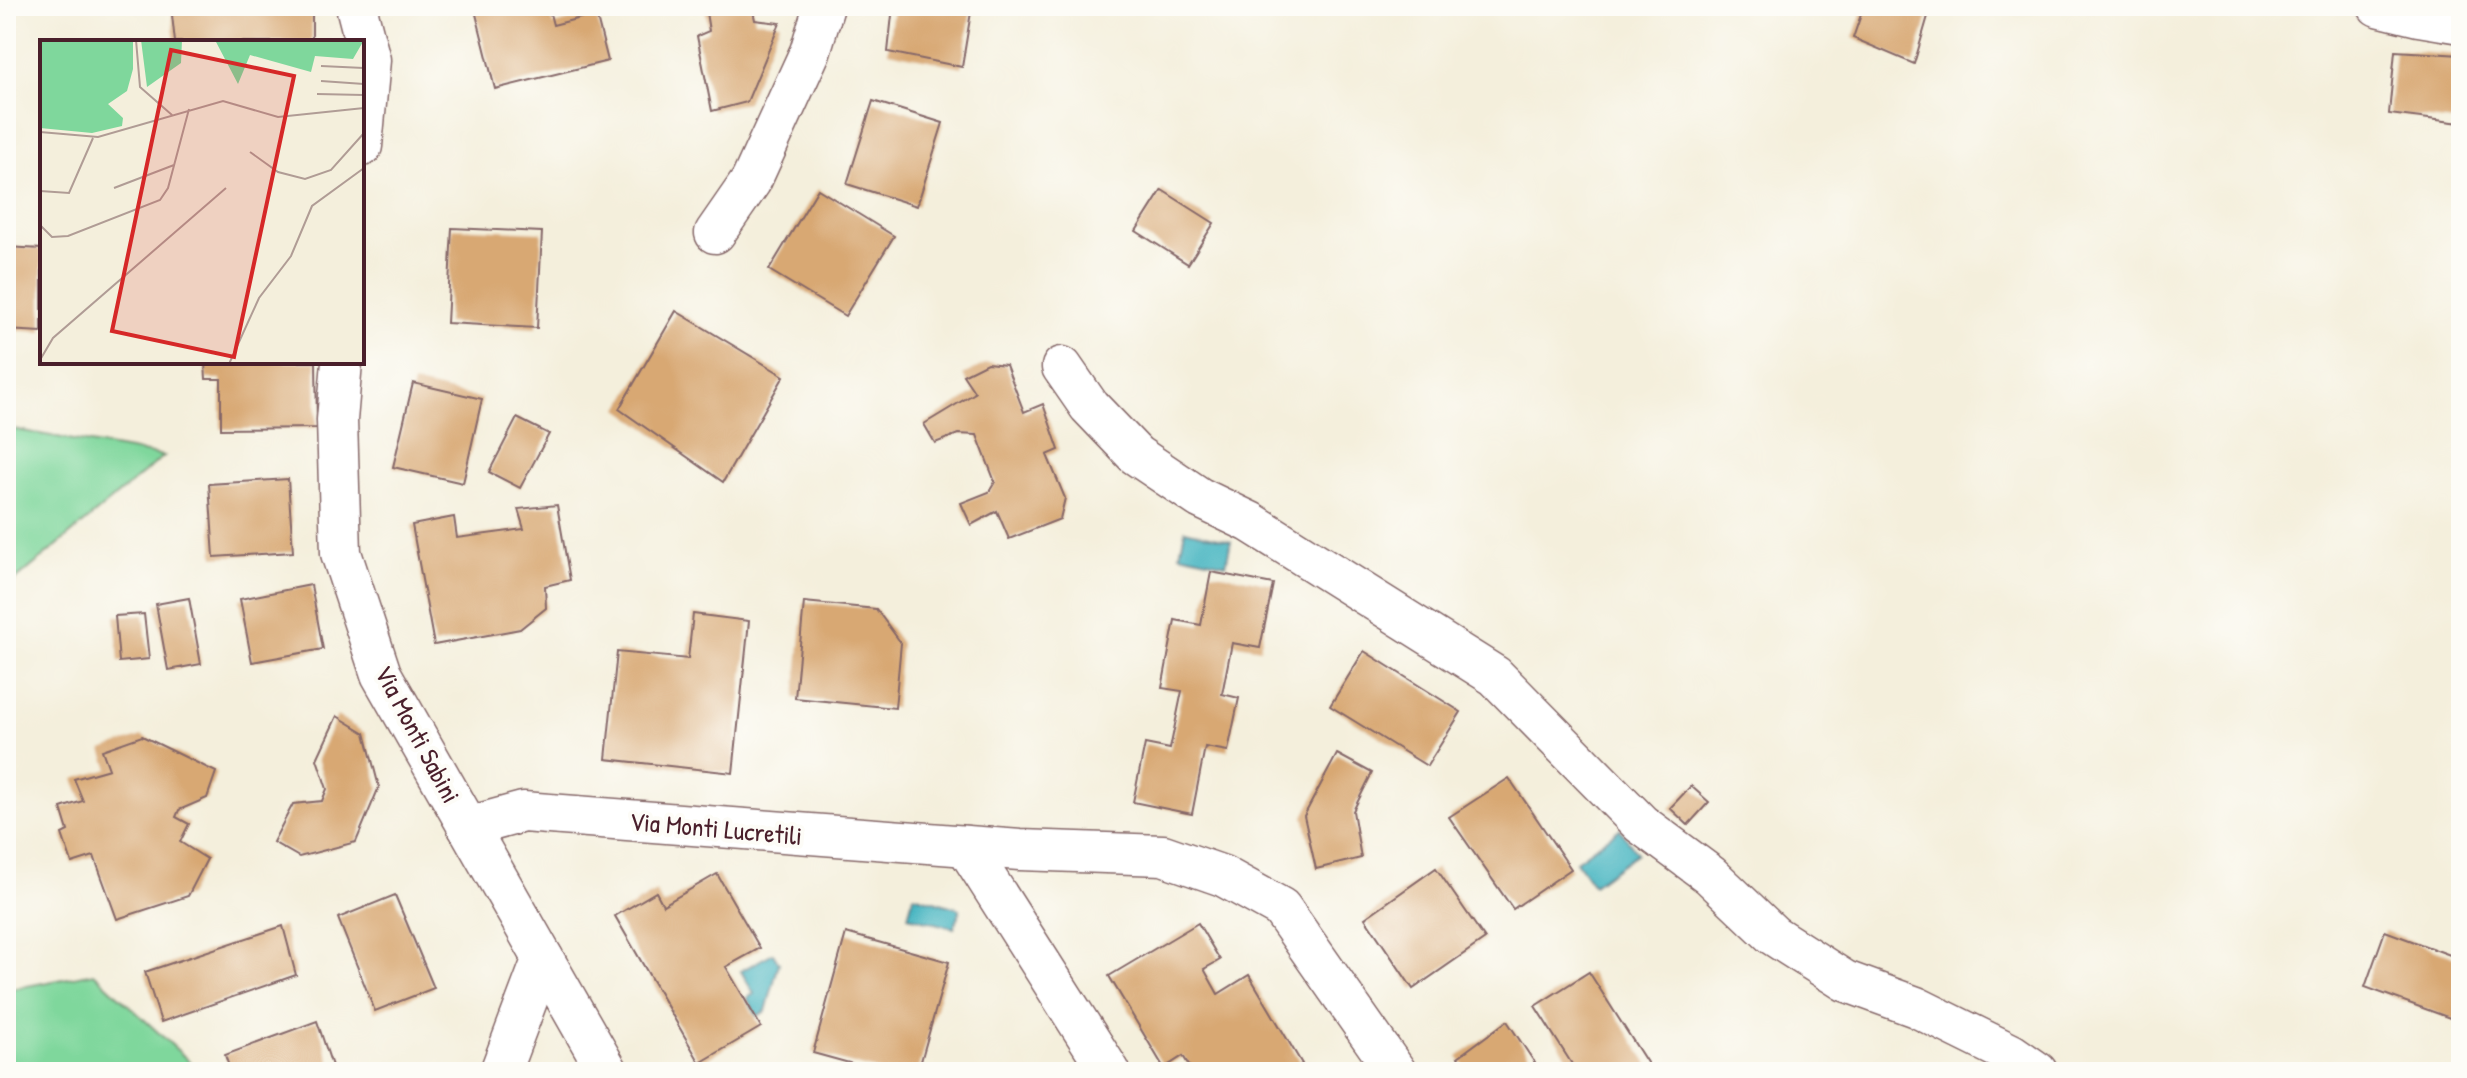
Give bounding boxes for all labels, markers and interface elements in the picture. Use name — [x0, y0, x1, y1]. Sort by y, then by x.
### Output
inset map — [40, 40, 364, 364]
street label: Via Monti Sabini — [367, 659, 469, 809]
street label: Via Monti Lucretili — [628, 803, 804, 853]

